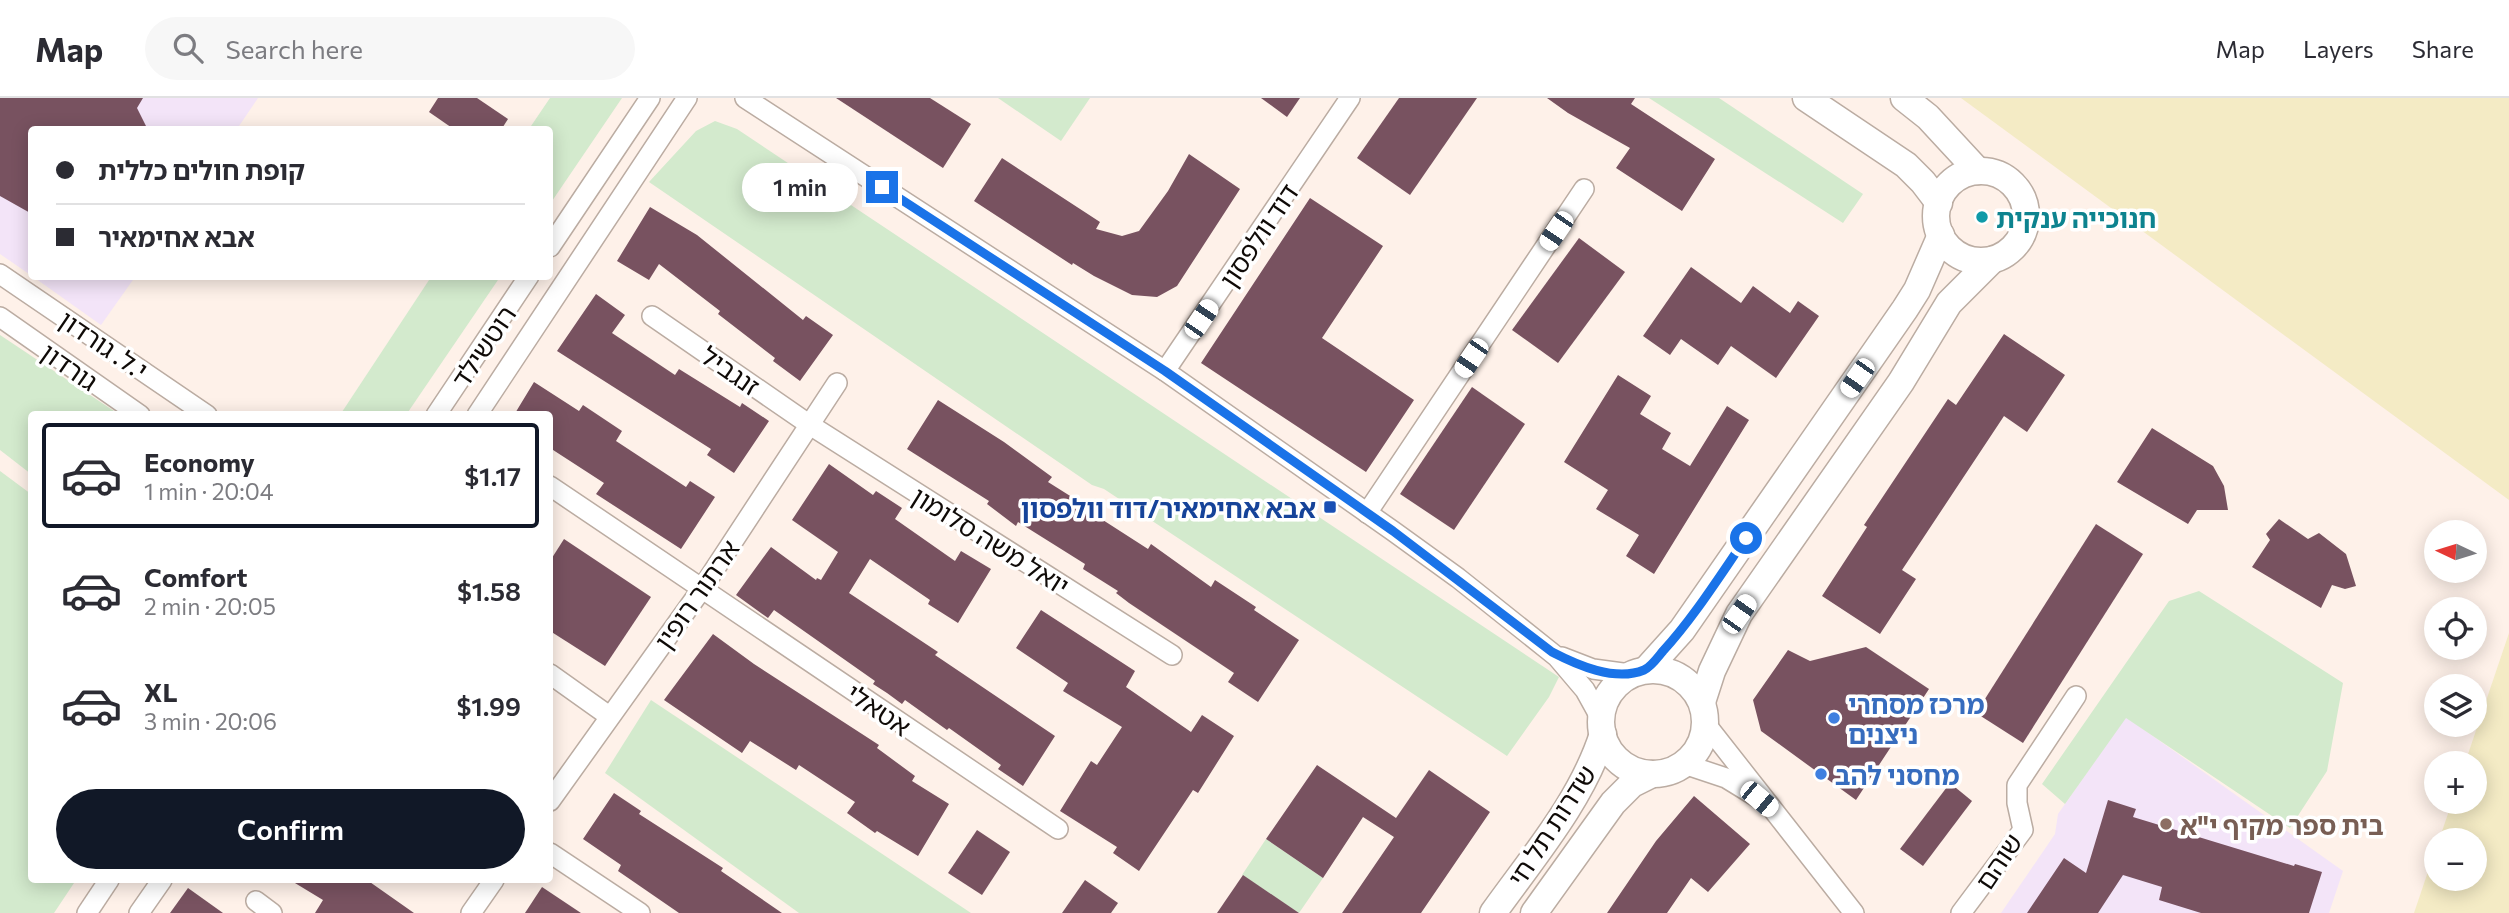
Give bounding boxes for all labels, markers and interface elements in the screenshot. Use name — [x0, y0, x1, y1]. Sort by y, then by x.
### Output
search box — [145, 17, 635, 80]
text: Map — [35, 28, 103, 69]
icon: search — [169, 29, 207, 67]
text: Search here — [225, 33, 363, 64]
text: Map — [2216, 34, 2265, 63]
text: Layers — [2303, 34, 2374, 63]
text: Share — [2412, 34, 2474, 63]
text: קופת חולים כללית — [98, 154, 305, 185]
callout: 1 min — [742, 162, 858, 212]
route end — [866, 171, 898, 203]
text: 1 min — [773, 173, 827, 201]
street label: דוד וולפסון — [1212, 177, 1304, 293]
place label: חנוכייה ענקית — [1996, 202, 2156, 233]
car — [1536, 208, 1577, 254]
marker: חנוכייה ענקית — [1974, 209, 1990, 225]
text: אבא אחימאיר — [98, 221, 255, 252]
car — [1181, 296, 1222, 342]
street label: רוטשילד — [444, 299, 522, 393]
street label: י.ל. גורדון — [54, 303, 154, 385]
car — [1451, 335, 1492, 381]
street label: גורדון — [36, 336, 104, 396]
street label: זנגביל — [696, 339, 766, 401]
car — [1837, 355, 1878, 401]
icon: car — [60, 444, 123, 507]
text: Economy — [144, 446, 255, 477]
text: $1.17 — [464, 460, 521, 491]
text: 1 min · 20:04 — [144, 477, 274, 505]
street label: יואל משה סלומון — [907, 479, 1075, 601]
place label: אבא אחימאיר/דוד וולפסון — [1021, 492, 1316, 523]
marker: אבא אחימאיר/דוד וולפסון — [1322, 499, 1338, 515]
north arrow — [2424, 520, 2487, 583]
map controls — [2424, 520, 2487, 891]
route start — [1730, 522, 1762, 554]
street label: ארתור רופין — [647, 533, 745, 655]
icon: car — [60, 559, 123, 622]
text: Comfort — [144, 561, 247, 592]
text: $1.58 — [457, 575, 521, 606]
car — [1719, 591, 1760, 637]
text: 2 min · 20:05 — [144, 592, 276, 620]
button: locate — [2424, 597, 2487, 660]
icon: car — [60, 674, 123, 737]
button: layers — [2424, 674, 2487, 737]
text: XL — [144, 676, 178, 707]
street label: אטאלי — [841, 676, 917, 742]
place label: מרכז מסחרי ניצנים — [1848, 688, 1984, 749]
text: $1.99 — [456, 690, 521, 721]
text: 3 min · 20:06 — [144, 707, 277, 735]
marker: מרכז מסחרי ניצנים — [1826, 710, 1842, 726]
button: + — [2424, 751, 2487, 814]
street label: שדרות תל חי — [1501, 759, 1601, 891]
place label: מחסני להב — [1835, 759, 1959, 790]
marker: מחסני להב — [1813, 766, 1829, 782]
car — [1737, 777, 1782, 821]
button: Confirm — [56, 789, 525, 869]
place label: בית ספר מקיף י"א — [2180, 809, 2384, 840]
marker: בית ספר מקיף י"א — [2158, 816, 2174, 832]
street label: שוהם — [1968, 827, 2028, 895]
button: − — [2424, 828, 2487, 891]

